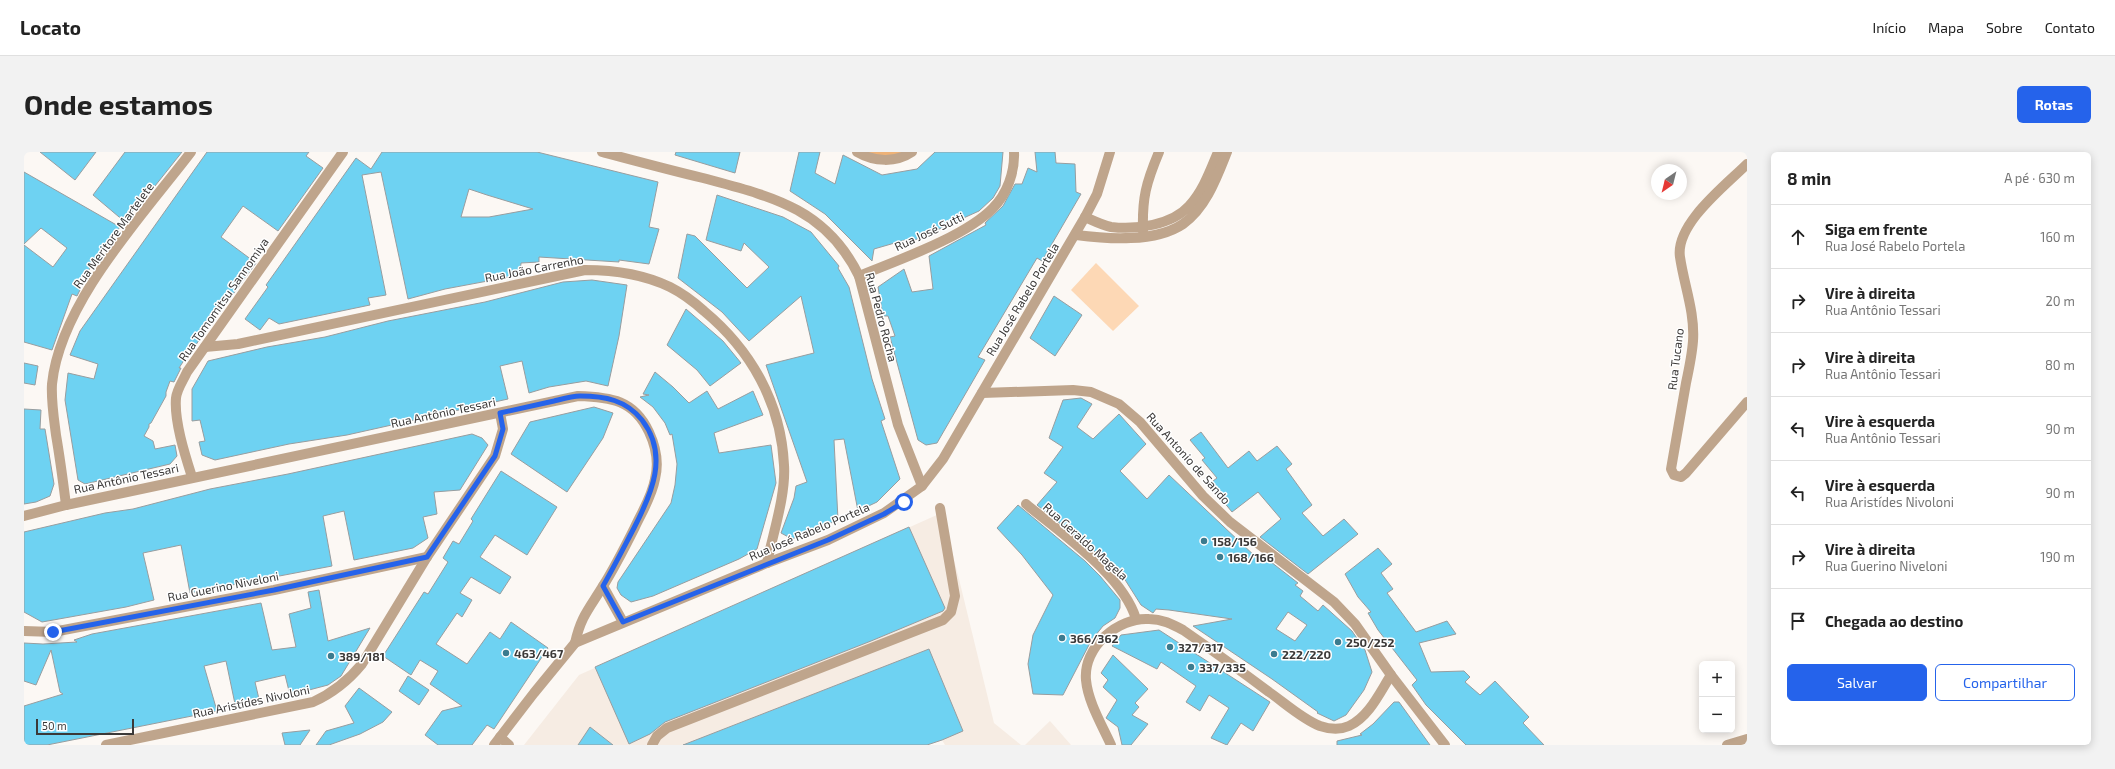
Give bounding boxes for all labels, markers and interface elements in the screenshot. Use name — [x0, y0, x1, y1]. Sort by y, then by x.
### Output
text: Locato — [20, 16, 81, 39]
text: Início — [1873, 19, 1906, 36]
text: Mapa — [1928, 19, 1964, 36]
text: Sobre — [1986, 19, 2023, 36]
text: Contato — [2045, 19, 2095, 36]
button: Rotas — [2017, 86, 2091, 123]
text: Onde estamos — [24, 87, 213, 121]
north arrow — [1651, 164, 1687, 200]
text: 8 min — [1787, 168, 1831, 188]
text: A pé · 630 m — [2004, 170, 2075, 186]
street label: Rua Meritore Martelete — [70, 179, 156, 291]
street label: Rua José Sutti — [892, 209, 966, 253]
text: Siga em frente — [1825, 220, 1927, 238]
icon: ahead — [1787, 226, 1809, 248]
text: 160 m — [2040, 229, 2075, 245]
street label: Rua Tomomitsu Sannomiya — [175, 235, 271, 363]
text: Rua José Rabelo Portela — [1825, 238, 1965, 254]
street label: Rua José Rabelo Portela — [983, 240, 1061, 358]
street label: Rua João Carrenho — [483, 252, 585, 284]
street label: Rua Pedro Rocha — [863, 271, 901, 363]
text: Vire à direita — [1825, 284, 1915, 302]
icon: right — [1787, 290, 1809, 312]
text: 20 m — [2046, 293, 2075, 309]
text: Rua Antônio Tessari — [1825, 302, 1941, 318]
street label: Rua Tucano — [1664, 327, 1686, 391]
text: Vire à direita — [1825, 348, 1915, 366]
icon: right — [1787, 354, 1809, 376]
text: 80 m — [2045, 357, 2075, 373]
text: Rua Antônio Tessari — [1825, 366, 1941, 382]
street label: Rua Antônio Tessari — [389, 394, 497, 430]
street label: Rua Antonio de Sando — [1144, 409, 1234, 507]
text: Vire à esquerda — [1825, 412, 1935, 430]
icon: left — [1787, 418, 1809, 440]
text: 90 m — [2045, 421, 2075, 437]
text: Rua Antônio Tessari — [1825, 430, 1941, 446]
street label: Rua Antônio Tessari — [72, 460, 180, 496]
text: Vire à esquerda — [1825, 476, 1935, 494]
icon: left — [1787, 482, 1809, 504]
text: 90 m — [2045, 485, 2075, 501]
route start — [895, 493, 913, 511]
text: Rua Aristídes Nivoloni — [1825, 494, 1954, 510]
street label: Rua José Rabelo Portela — [747, 499, 871, 563]
street label: Rua Geraldo Magela — [1041, 499, 1131, 583]
place label: 158/156 — [1212, 534, 1257, 548]
marker: 158/156 — [1199, 536, 1209, 546]
text: Vire à direita — [1825, 540, 1915, 558]
icon: right — [1787, 546, 1809, 568]
text: 190 m — [2040, 549, 2075, 565]
place label: 168/166 — [1228, 550, 1274, 564]
marker: 168/166 — [1215, 552, 1225, 562]
text: Rua Guerino Niveloni — [1825, 558, 1948, 574]
street label: Rua Guerino Niveloni — [166, 568, 280, 604]
icon: arrive — [1787, 610, 1809, 632]
text: Chegada ao destino — [1825, 612, 1963, 630]
route end — [44, 623, 62, 641]
place label: 366/362 — [1070, 631, 1118, 645]
marker: 366/362 — [1057, 633, 1067, 643]
place label: 250/252 — [1346, 635, 1394, 649]
marker: 250/252 — [1333, 637, 1343, 647]
place label: 327/317 — [1178, 640, 1224, 654]
marker: 327/317 — [1165, 642, 1175, 652]
place label: 463/467 — [514, 646, 564, 660]
place label: 222/220 — [1282, 647, 1331, 661]
marker: 463/467 — [501, 648, 511, 658]
place label: 389/181 — [339, 649, 385, 663]
marker: 222/220 — [1269, 649, 1279, 659]
marker: 389/181 — [326, 651, 336, 661]
place label: 337/335 — [1199, 660, 1246, 674]
map controls — [1699, 661, 1735, 733]
button: + — [1699, 661, 1735, 697]
marker: 337/335 — [1186, 662, 1196, 672]
button: Salvar — [1787, 664, 1927, 701]
button: Compartilhar — [1935, 664, 2075, 701]
street label: Rua Aristídes Nivoloni — [191, 682, 311, 720]
button: − — [1699, 697, 1735, 733]
scale bar — [36, 717, 134, 736]
text: 50 m — [42, 719, 67, 732]

